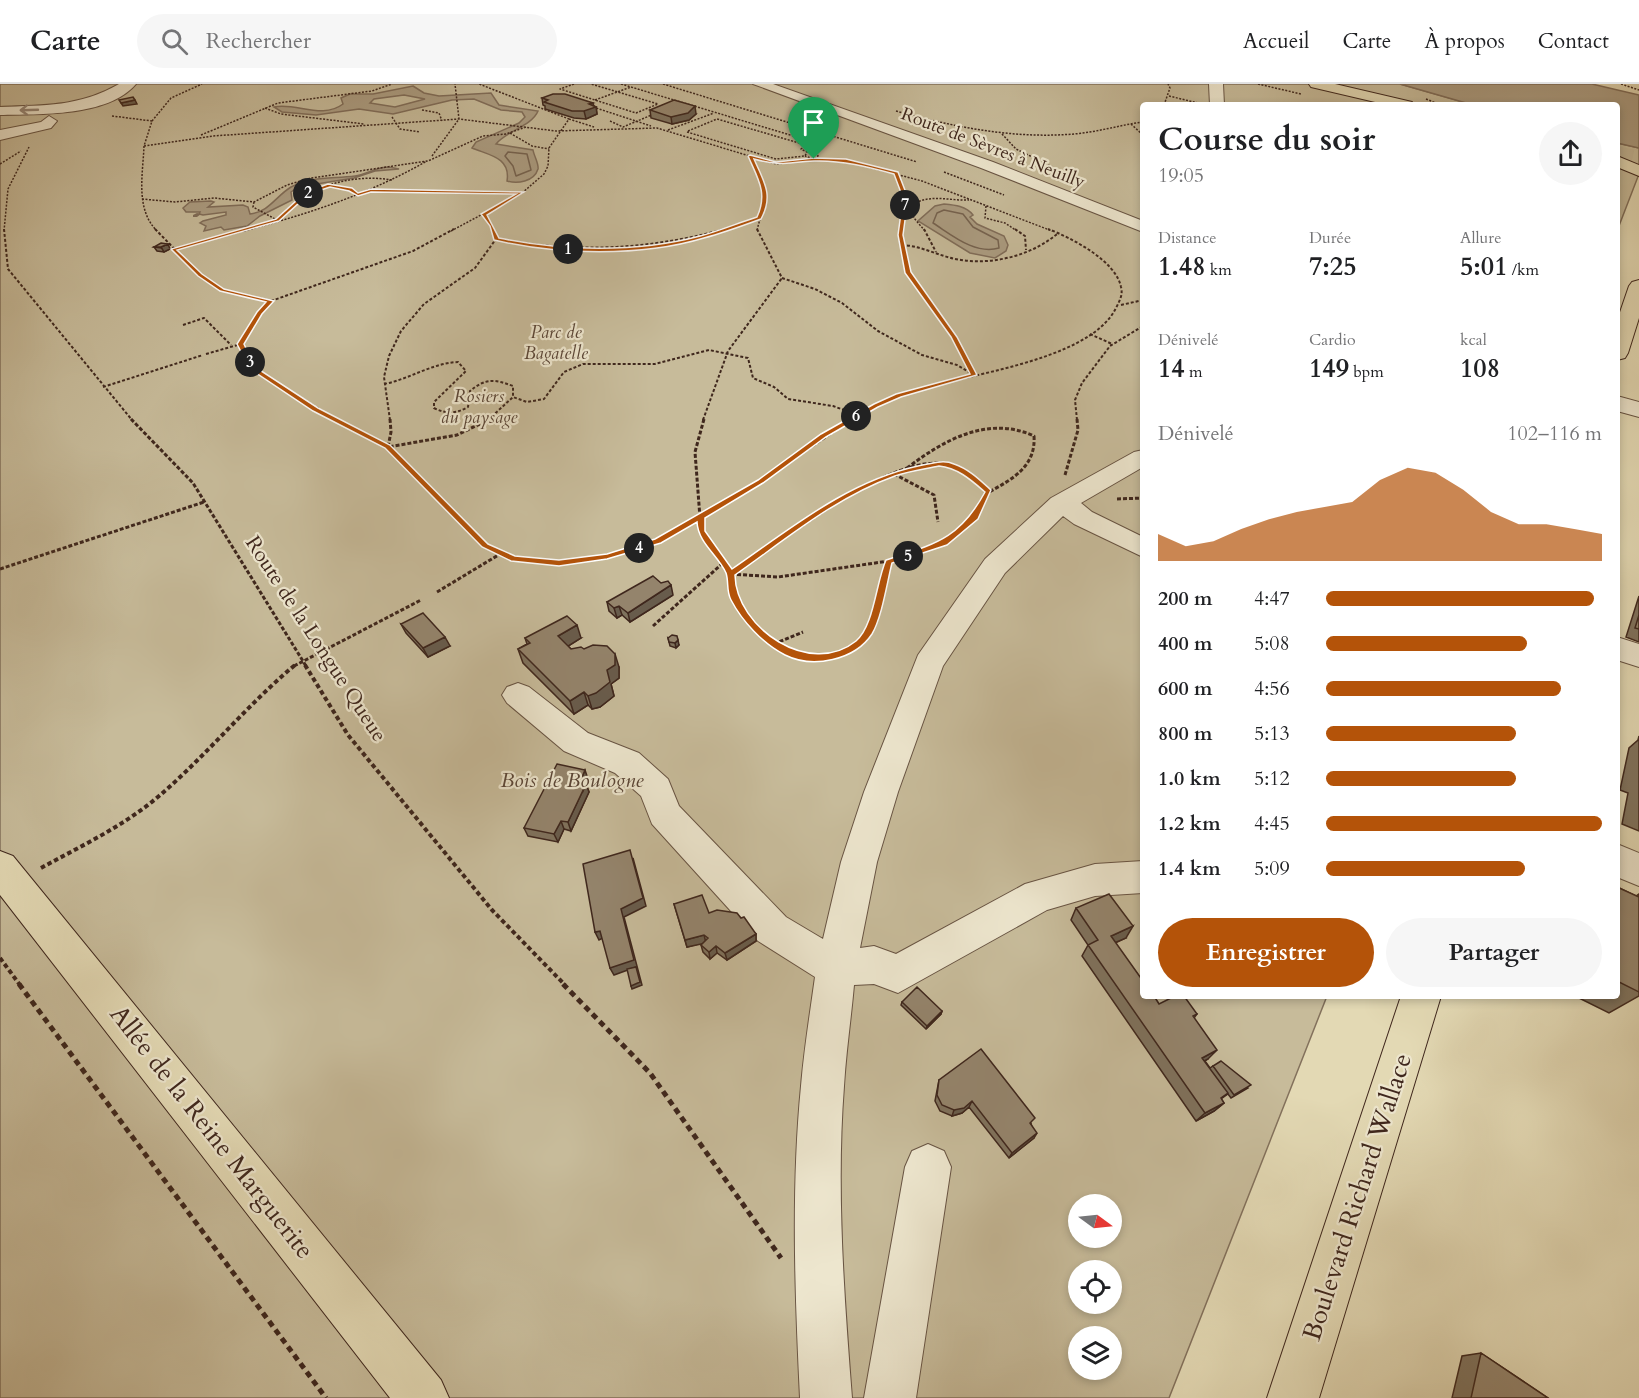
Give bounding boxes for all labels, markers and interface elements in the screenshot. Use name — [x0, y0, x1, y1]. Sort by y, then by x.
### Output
search box — [137, 14, 557, 68]
text: Carte — [30, 22, 101, 60]
icon: search — [158, 25, 191, 58]
text: Rechercher — [206, 26, 311, 56]
text: Accueil — [1243, 27, 1309, 56]
text: Carte — [1342, 27, 1391, 56]
text: À propos — [1424, 27, 1505, 56]
text: Contact — [1538, 27, 1609, 56]
pin — [788, 97, 839, 159]
street label: Route de Sèvres à Neuilly — [897, 101, 1089, 195]
one-way arrow — [19, 104, 39, 115]
icon: arrive — [797, 106, 830, 139]
text: Course du soir — [1158, 117, 1375, 162]
button: share — [1539, 122, 1602, 185]
text: 19:05 — [1158, 162, 1204, 189]
pin: 2 — [293, 178, 323, 208]
text: 2 — [304, 182, 312, 204]
pin: 7 — [890, 190, 920, 220]
text: 7 — [901, 194, 909, 216]
text: Distance — [1158, 227, 1216, 249]
text: Durée — [1309, 227, 1351, 249]
text: Allure — [1460, 227, 1501, 249]
pin: 1 — [553, 234, 583, 264]
text: 1 — [564, 238, 572, 260]
text: 1.48 — [1158, 249, 1206, 284]
text: 7:25 — [1309, 249, 1357, 284]
text: 5:01 — [1460, 249, 1508, 284]
text: km — [1206, 259, 1232, 281]
text: /km — [1508, 259, 1539, 281]
park label: Parc de Bagatelle — [524, 320, 589, 366]
text: Dénivelé — [1158, 329, 1219, 351]
text: Cardio — [1309, 329, 1356, 351]
text: kcal — [1460, 329, 1487, 351]
pin: 3 — [235, 347, 265, 377]
text: 3 — [246, 351, 254, 373]
text: 14 — [1158, 351, 1185, 386]
text: 149 — [1309, 351, 1349, 386]
text: 108 — [1460, 351, 1500, 386]
text: m — [1185, 361, 1202, 383]
text: bpm — [1349, 361, 1384, 383]
park label: Rosiers du paysage — [441, 384, 518, 430]
pin: 6 — [841, 401, 871, 431]
text: 6 — [852, 405, 860, 427]
text: Dénivelé — [1158, 420, 1234, 447]
text: 102–116 m — [1507, 420, 1602, 447]
street label: Route de la Longue Queue — [238, 530, 394, 748]
pin: 4 — [624, 533, 654, 563]
text: 4 — [635, 537, 643, 559]
pin: 5 — [893, 541, 923, 571]
text: 5 — [904, 545, 912, 567]
text: 200 m — [1158, 585, 1213, 612]
text: 4:47 — [1254, 585, 1290, 612]
text: 400 m — [1158, 630, 1213, 657]
text: 5:08 — [1254, 630, 1290, 657]
text: 600 m — [1158, 675, 1213, 702]
text: 4:56 — [1254, 675, 1290, 702]
text: 800 m — [1158, 720, 1213, 747]
text: 5:13 — [1254, 720, 1290, 747]
text: 1.0 km — [1158, 765, 1221, 792]
text: 5:12 — [1254, 765, 1290, 792]
park label: Bois de Boulogne — [500, 766, 644, 795]
text: 1.2 km — [1158, 810, 1221, 837]
text: 4:45 — [1254, 810, 1290, 837]
text: 1.4 km — [1158, 855, 1221, 882]
text: 5:09 — [1254, 855, 1290, 882]
button: Enregistrer — [1158, 918, 1374, 987]
button: Partager — [1386, 918, 1602, 987]
street label: Allée de la Reine Marguerite — [102, 998, 322, 1266]
street label: Boulevard Richard Wallace — [1294, 1049, 1420, 1345]
north arrow — [1068, 1194, 1122, 1248]
map controls — [1068, 1194, 1122, 1380]
button: locate — [1068, 1260, 1122, 1314]
button: layers — [1068, 1326, 1122, 1380]

